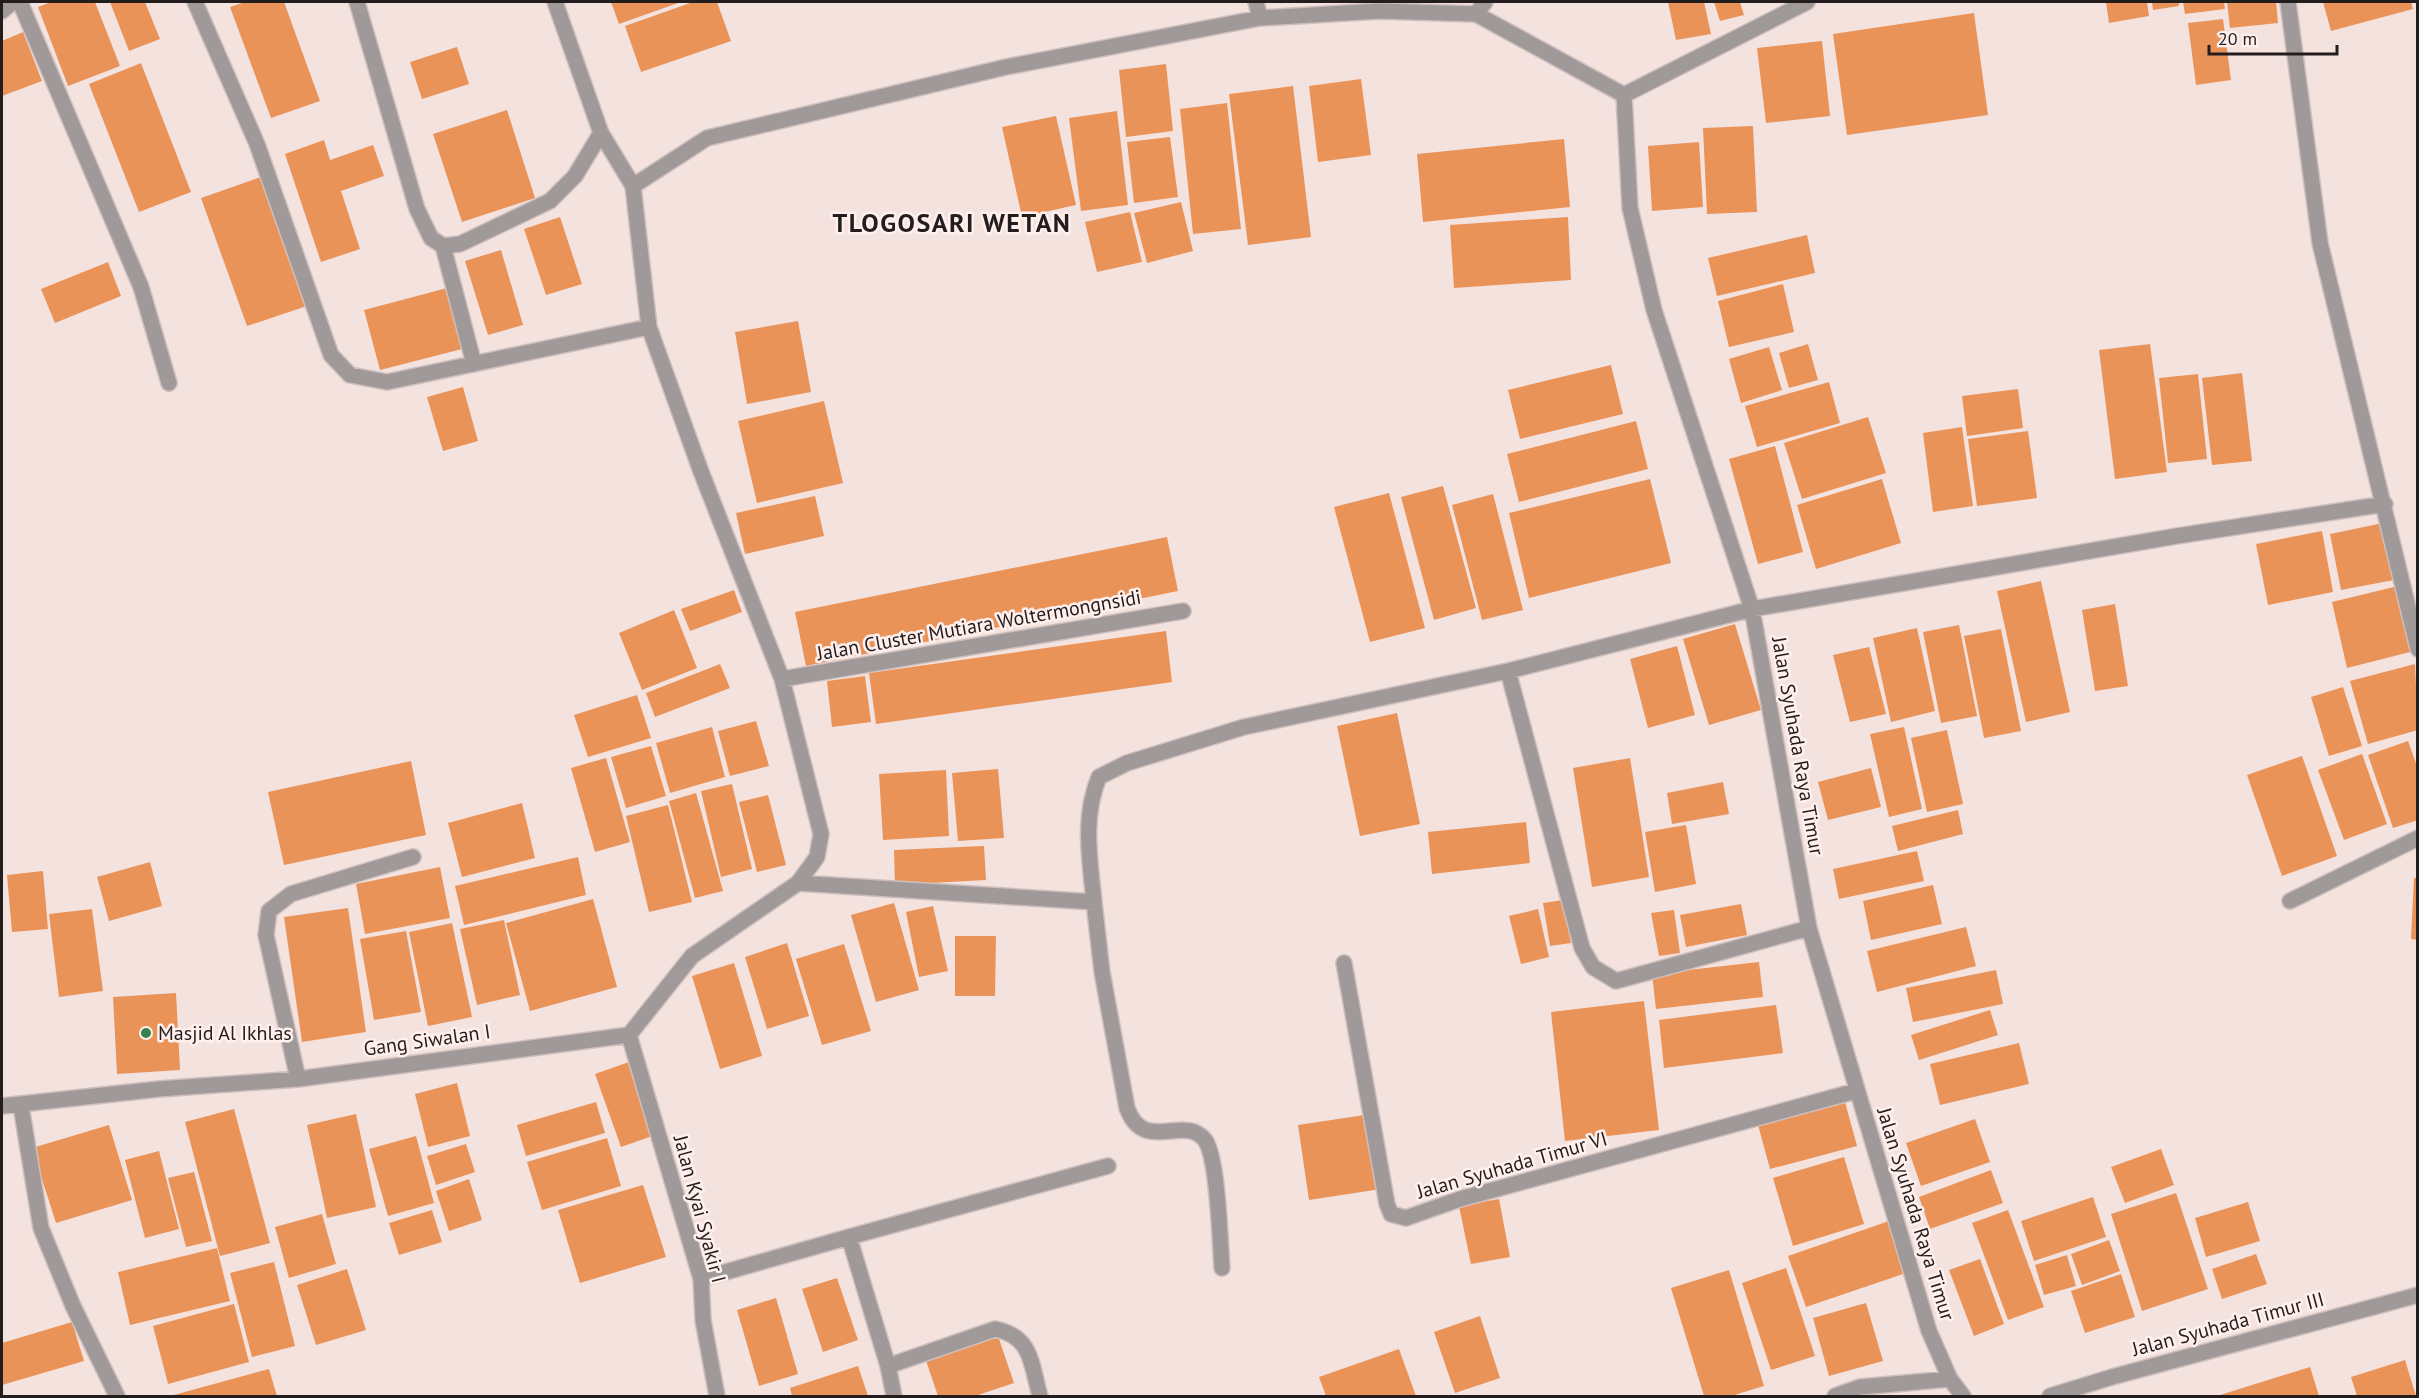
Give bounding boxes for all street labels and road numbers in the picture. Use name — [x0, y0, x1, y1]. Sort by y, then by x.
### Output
street label: Jalan Cluster Mutiara Woltermongnsidi — [814, 584, 1143, 667]
street label: Jalan Syuhada Raya Timur — [1766, 634, 1830, 857]
street label: Gang Siwalan I — [362, 1018, 492, 1062]
street label: Jalan Syuhada Raya Timur — [1871, 1103, 1961, 1324]
street label: Jalan Syuhada Timur VI — [1413, 1125, 1610, 1205]
street label: Jalan Kyai Syakir I — [668, 1131, 732, 1286]
street label: Jalan Syuhada Timur III — [2128, 1286, 2327, 1362]

